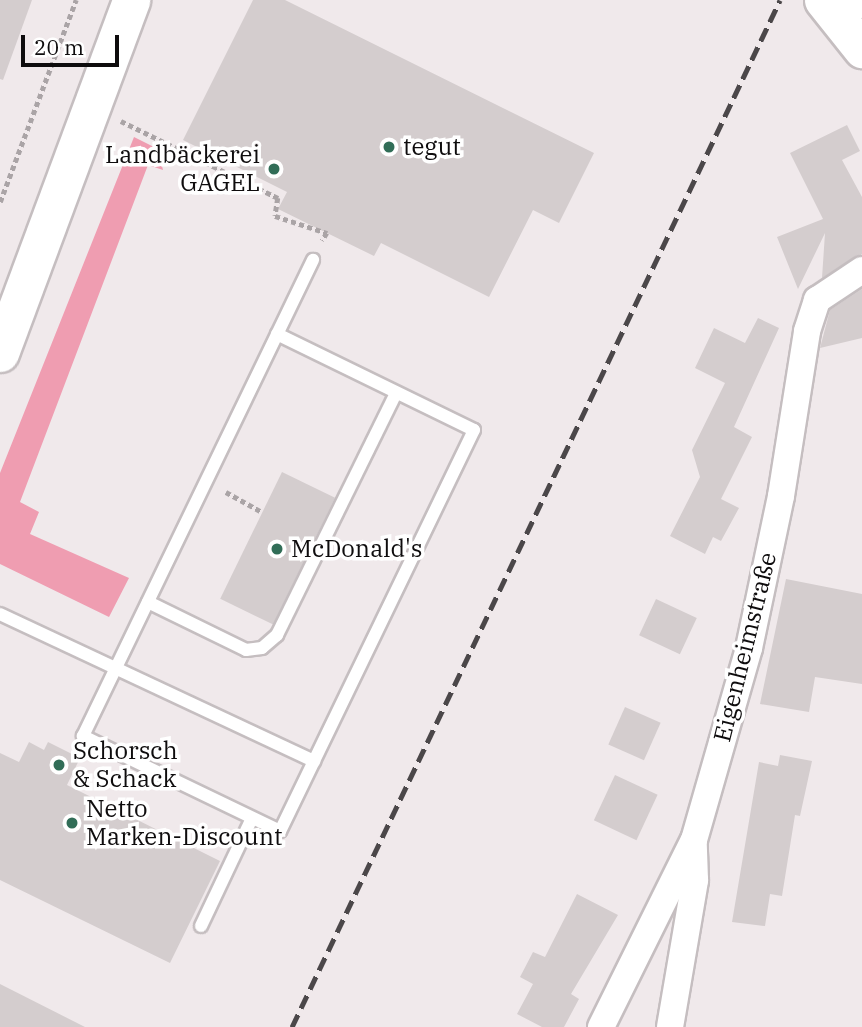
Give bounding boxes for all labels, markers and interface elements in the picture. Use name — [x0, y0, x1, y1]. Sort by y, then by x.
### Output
scale bar — [24, 21, 122, 65]
text: 20 m — [34, 33, 84, 61]
place label: tegut — [403, 133, 461, 161]
marker: tegut — [381, 139, 397, 155]
place label: Landbäckerei GAGEL — [105, 141, 260, 197]
marker: Landbäckerei GAGEL — [266, 161, 282, 177]
place label: McDonald's — [291, 535, 423, 563]
marker: McDonald's — [269, 541, 285, 557]
street label: Eigenheimstraße — [708, 549, 782, 745]
place label: Schorsch & Schack — [73, 737, 178, 793]
marker: Schorsch & Schack — [51, 757, 67, 773]
place label: Netto Marken-Discount — [86, 795, 283, 851]
marker: Netto Marken-Discount — [64, 815, 80, 831]

